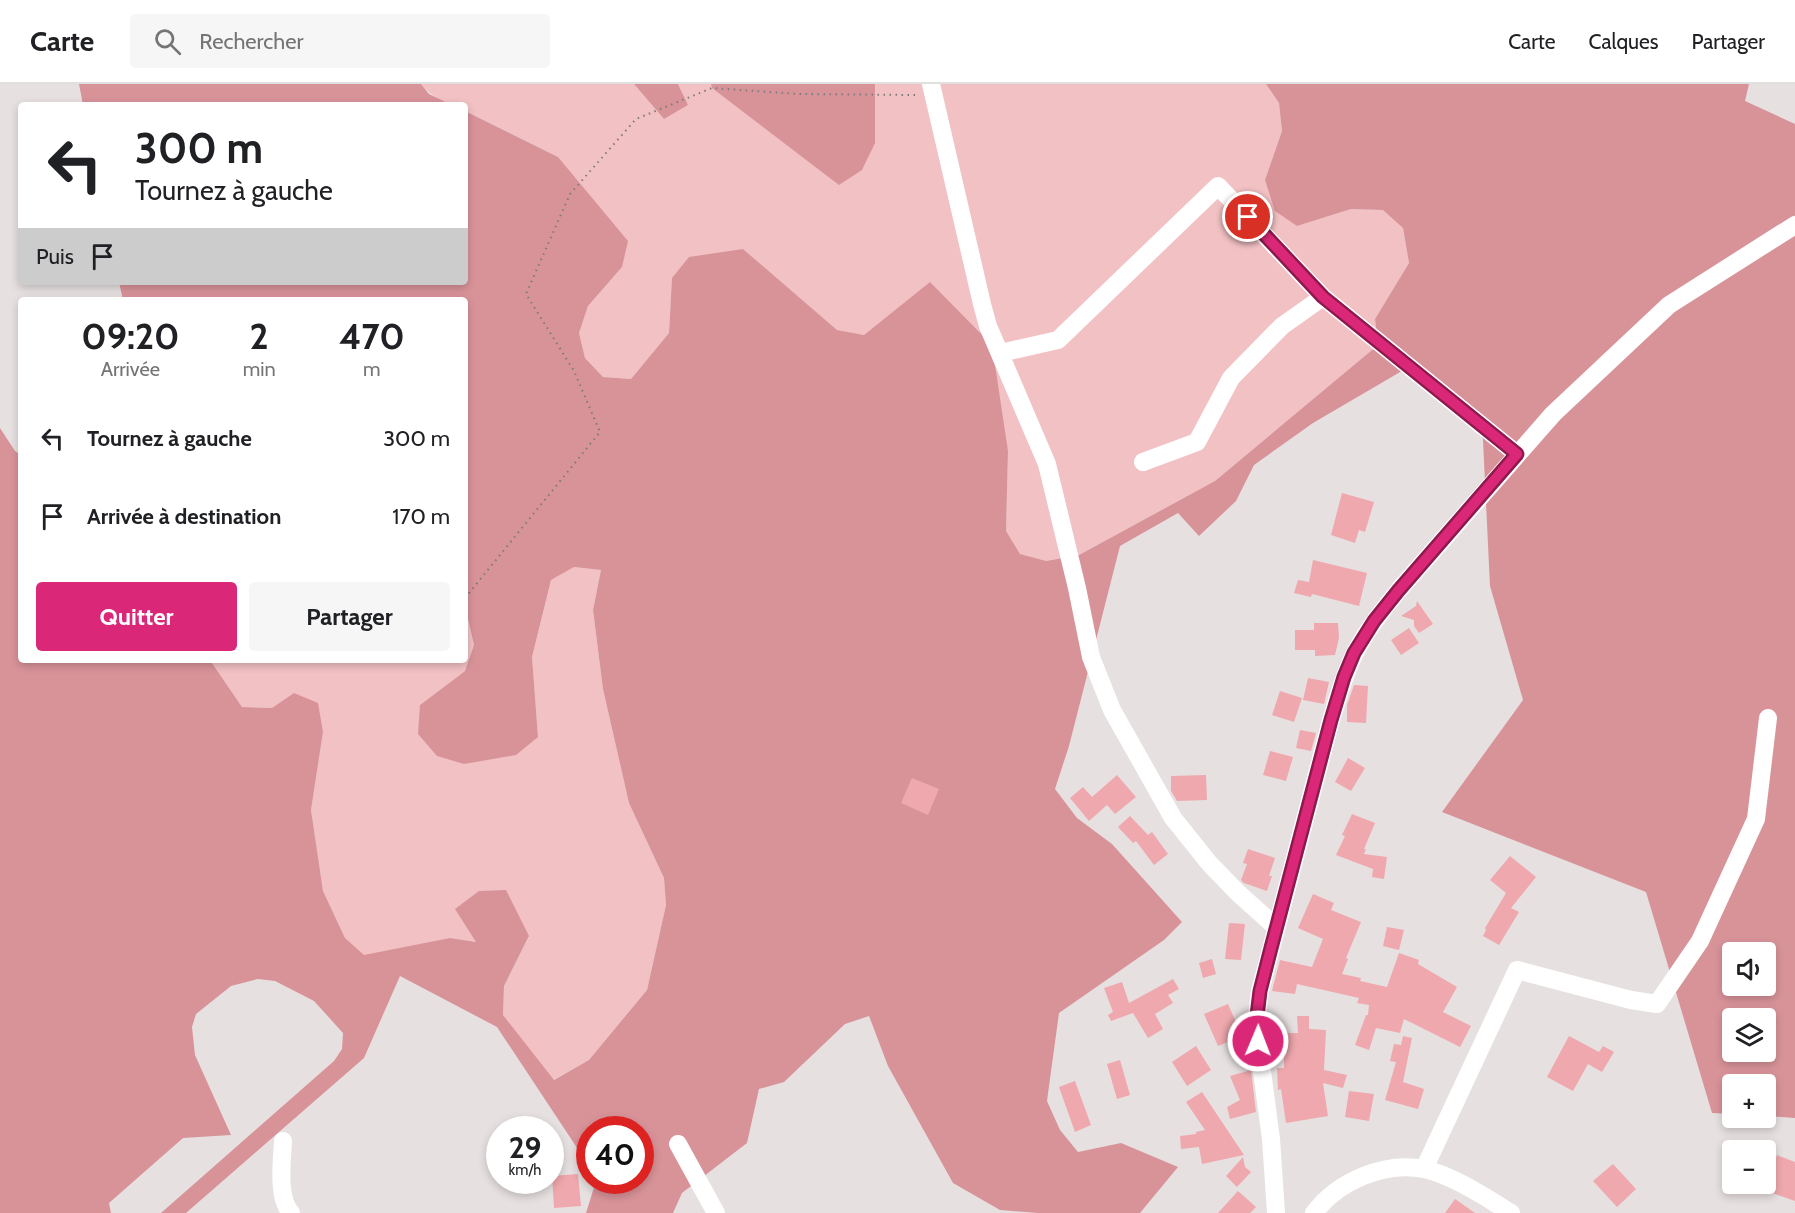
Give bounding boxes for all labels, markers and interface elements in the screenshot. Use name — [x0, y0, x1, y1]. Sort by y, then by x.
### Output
search box — [130, 14, 550, 68]
text: Carte — [30, 24, 94, 58]
icon: search — [151, 25, 184, 58]
text: Rechercher — [199, 28, 303, 55]
text: Carte — [1508, 29, 1556, 54]
text: Calques — [1589, 29, 1659, 54]
text: Partager — [1692, 29, 1765, 54]
text: 300 m — [135, 122, 263, 174]
icon: left — [36, 126, 114, 204]
text: Tournez à gauche — [135, 174, 333, 207]
pin — [1222, 191, 1273, 242]
icon: arrive — [1231, 200, 1264, 233]
icon: arrive — [86, 240, 119, 273]
text: Puis — [36, 243, 74, 270]
text: 09:20 — [81, 314, 179, 358]
text: 2 — [250, 314, 269, 358]
text: 470 — [339, 314, 405, 358]
text: Arrivée — [101, 357, 160, 381]
text: min — [243, 357, 276, 381]
text: m — [363, 357, 381, 381]
icon: left — [36, 422, 69, 455]
text: Tournez à gauche — [87, 425, 252, 452]
text: 300 m — [383, 425, 450, 452]
icon: arrive — [36, 500, 69, 533]
text: Arrivée à destination — [87, 503, 281, 530]
text: 170 m — [392, 503, 450, 530]
button: Quitter — [36, 582, 237, 651]
button: Partager — [249, 582, 450, 651]
map controls — [1722, 942, 1776, 1194]
button: sound — [1722, 942, 1776, 996]
button: layers — [1722, 1008, 1776, 1062]
position arrow — [1226, 1009, 1290, 1073]
button: + — [1722, 1074, 1776, 1128]
speed limit sign: 40 — [576, 1116, 654, 1194]
text: 29 — [509, 1129, 541, 1166]
button: − — [1722, 1140, 1776, 1194]
text: km/h — [509, 1161, 541, 1179]

